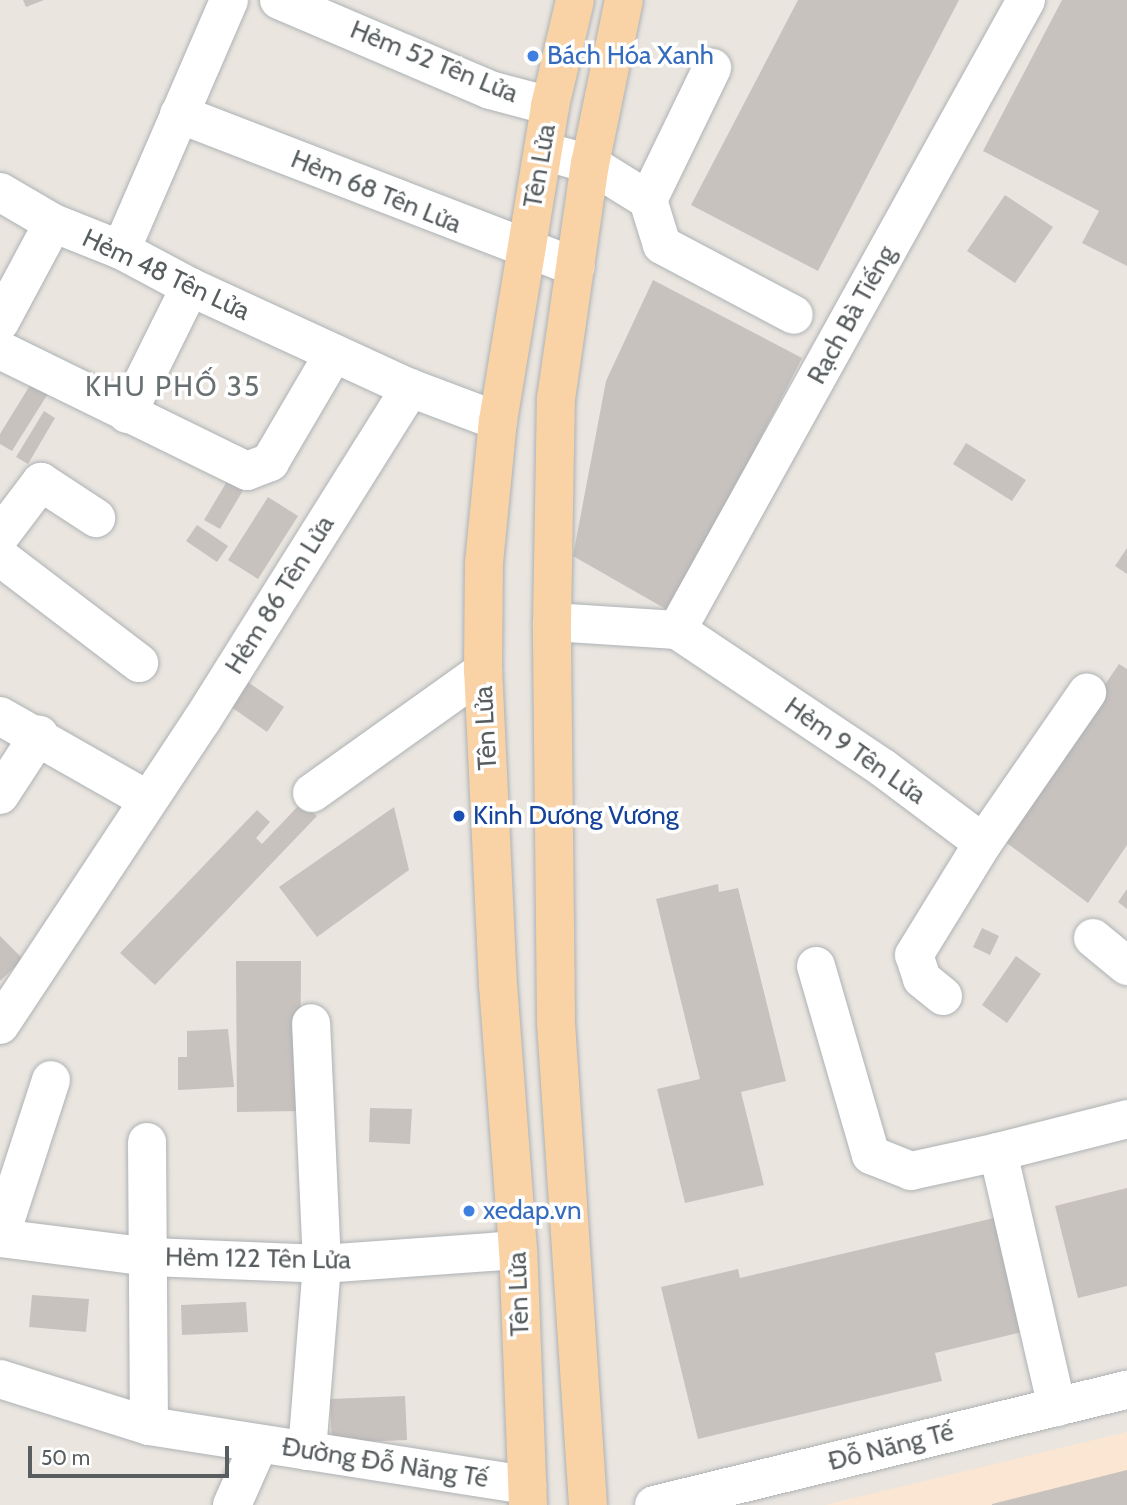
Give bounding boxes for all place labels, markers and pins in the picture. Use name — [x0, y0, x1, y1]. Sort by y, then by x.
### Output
place label: Bách Hóa Xanh — [547, 40, 714, 72]
marker: Bách Hóa Xanh — [525, 48, 541, 64]
place label: Kinh Dương Vương — [473, 800, 679, 832]
marker: Kinh Dương Vương — [451, 808, 467, 824]
place label: xedap.vn — [483, 1195, 582, 1227]
marker: xedap.vn — [461, 1203, 477, 1219]

